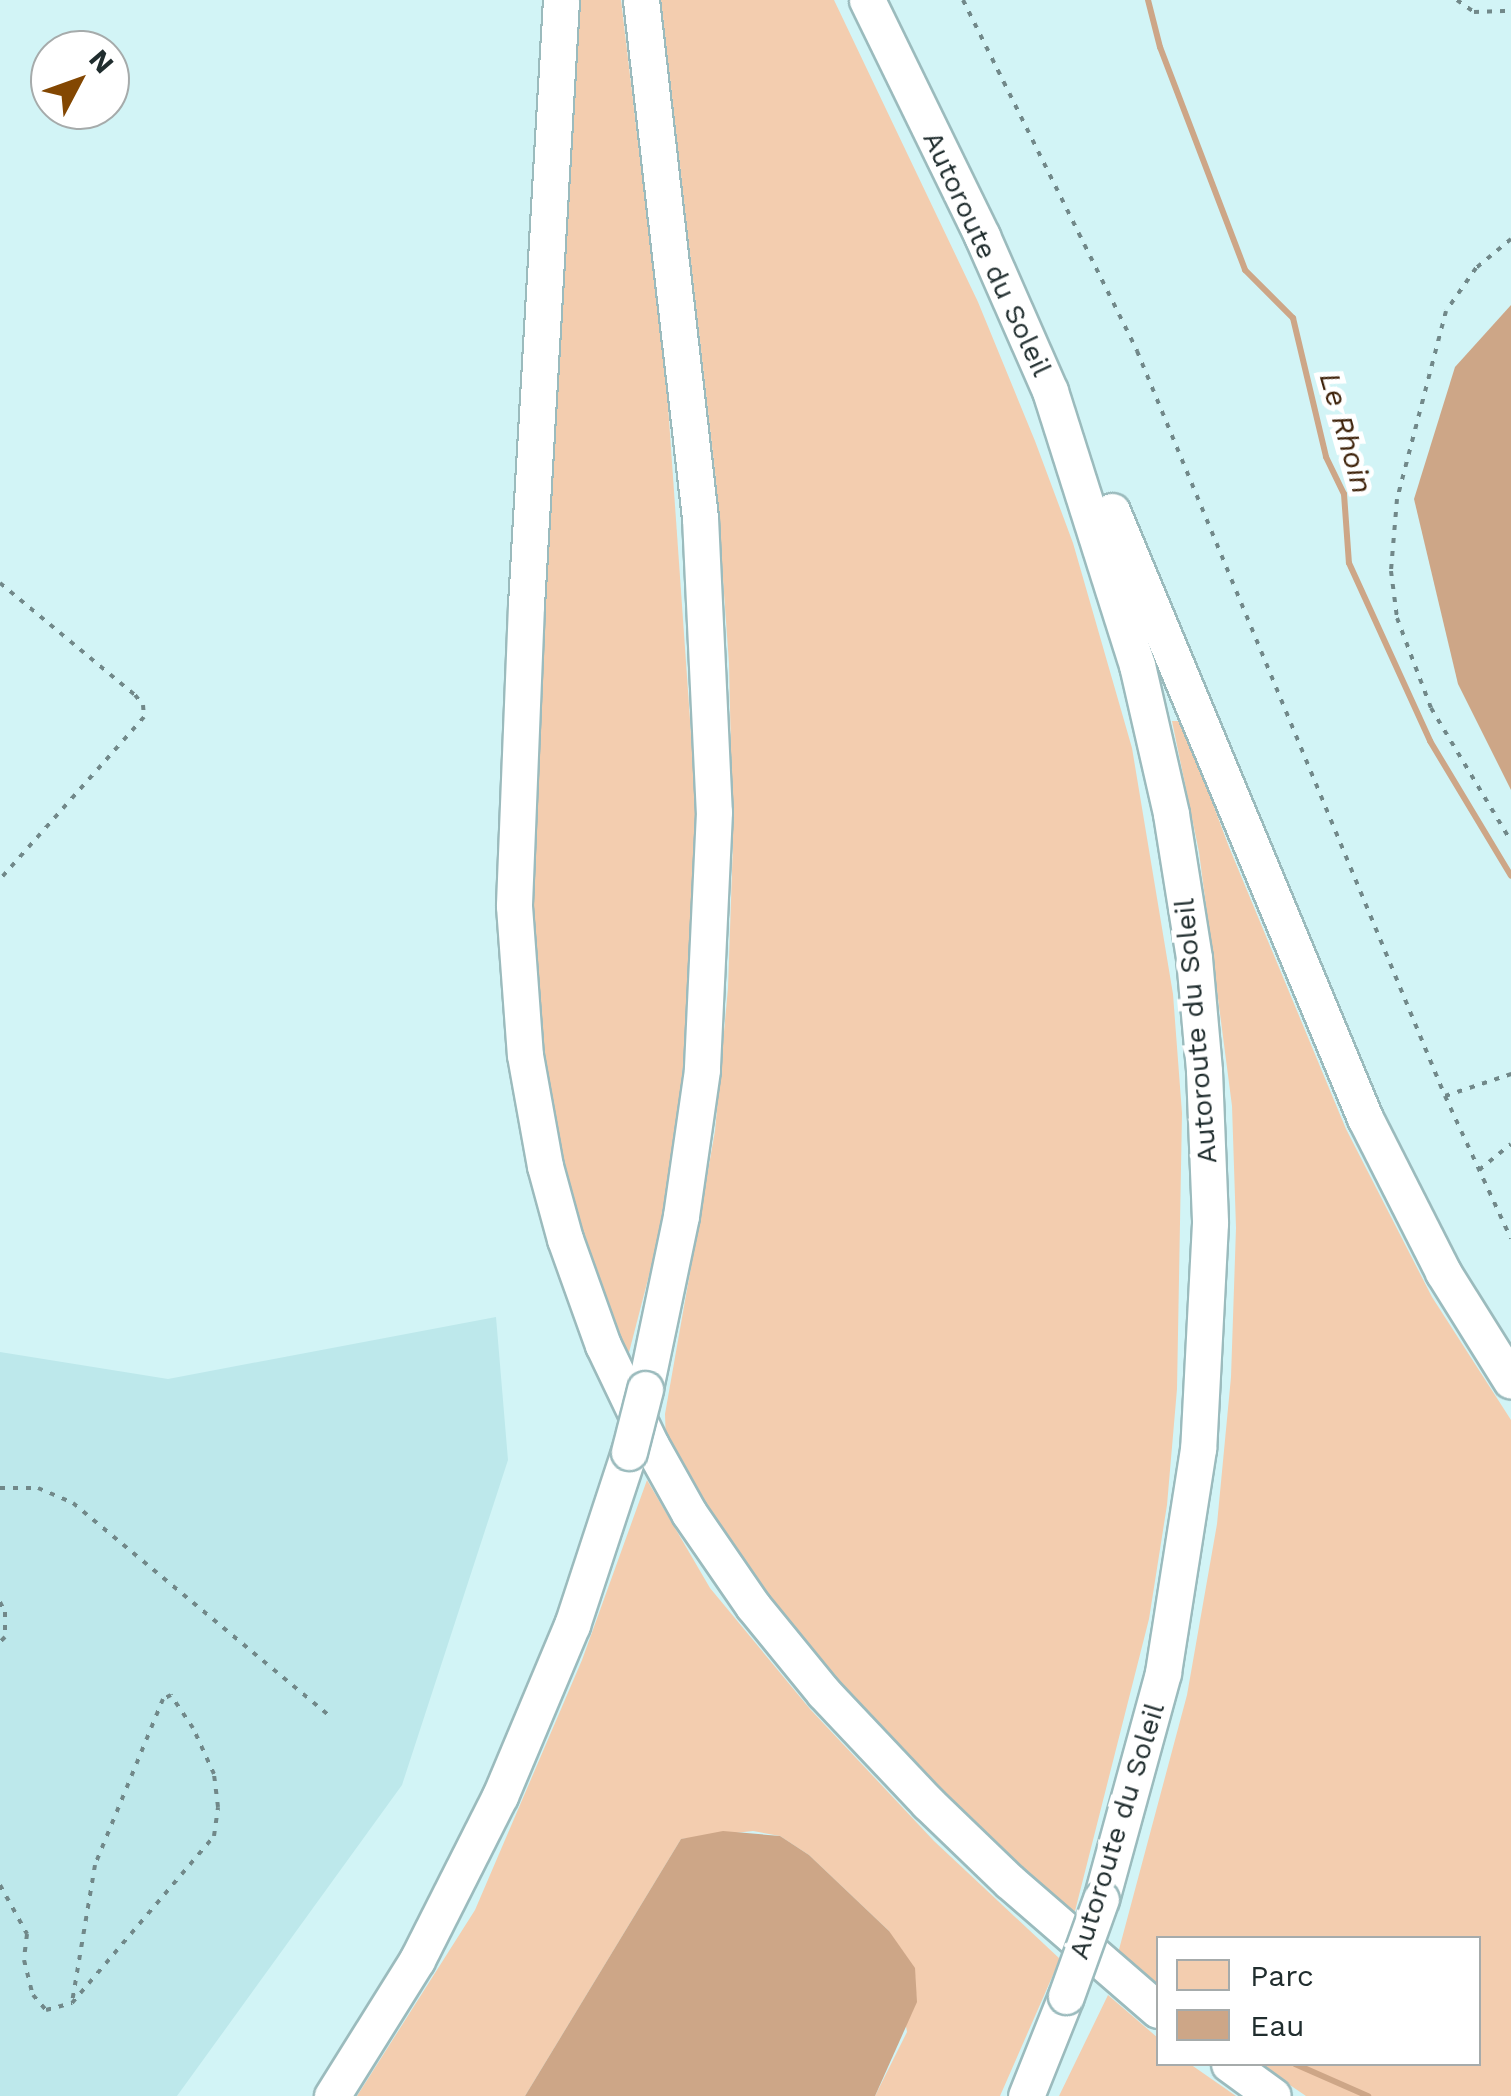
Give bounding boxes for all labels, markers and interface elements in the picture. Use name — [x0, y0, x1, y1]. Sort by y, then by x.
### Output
north arrow — [30, 30, 130, 130]
text: N — [82, 43, 121, 80]
street label: Autoroute du Soleil — [915, 126, 1059, 382]
water label: Le Rhoin — [1312, 368, 1380, 498]
street label: Autoroute du Soleil — [1168, 897, 1224, 1165]
street label: Autoroute du Soleil — [1062, 1699, 1172, 1963]
legend — [1156, 1936, 1481, 2066]
text: Parc — [1250, 1958, 1314, 1993]
text: Eau — [1250, 2008, 1305, 2043]

